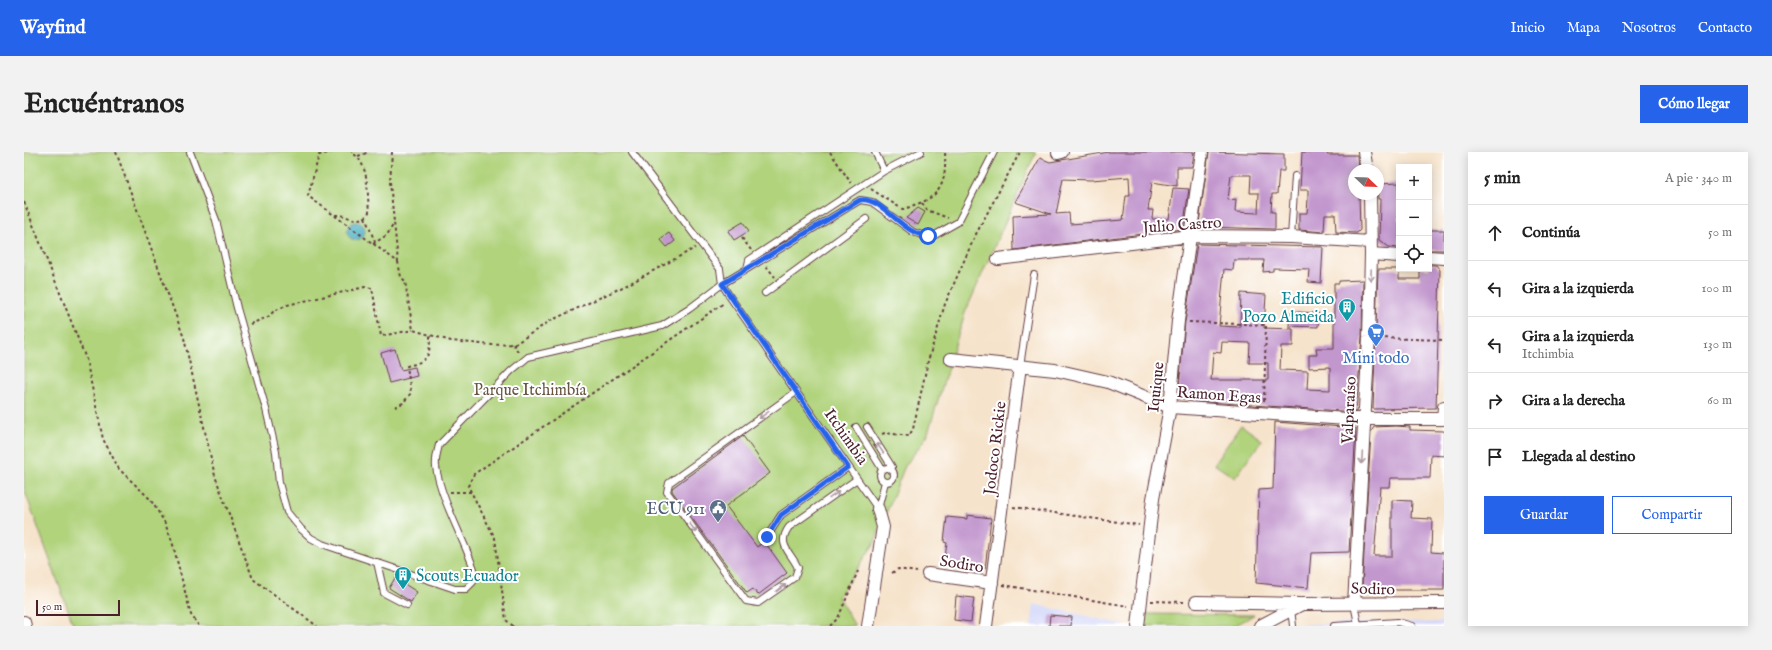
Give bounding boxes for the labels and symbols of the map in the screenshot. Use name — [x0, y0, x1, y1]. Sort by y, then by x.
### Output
north arrow — [1348, 164, 1384, 200]
street label: Julio Castro — [1140, 213, 1223, 239]
route start — [919, 227, 937, 245]
one-way arrow — [1367, 268, 1374, 281]
place label: Edificio Pozo Almeida — [1242, 290, 1334, 328]
building icon: Edificio Pozo Almeida — [1337, 297, 1357, 322]
supermarket icon: Mini todo — [1366, 322, 1386, 347]
place label: Mini todo — [1343, 349, 1410, 369]
street label: Iquique — [1144, 361, 1170, 413]
street label: Valparaíso — [1338, 375, 1362, 445]
park label: Parque Itchimbía — [474, 381, 587, 401]
street label: Ramon Egas — [1176, 383, 1262, 409]
street label: Jodoco Rickie — [980, 400, 1012, 498]
street label: Itchimbia — [819, 405, 872, 469]
one-way arrow — [759, 411, 770, 419]
one-way arrow — [876, 443, 884, 454]
one-way arrow — [1358, 451, 1365, 464]
one-way arrow — [828, 491, 839, 499]
public building icon: ECU 911 — [708, 498, 728, 523]
place label: ECU 911 — [647, 500, 705, 520]
one-way arrow — [689, 523, 697, 534]
route end — [758, 528, 776, 546]
street label: Sodiro — [938, 552, 985, 578]
building icon: Scouts Ecuador — [393, 565, 413, 590]
place label: Scouts Ecuador — [416, 567, 519, 587]
street label: Sodiro — [1351, 580, 1396, 600]
one-way arrow — [775, 584, 786, 592]
scale bar — [36, 598, 120, 617]

